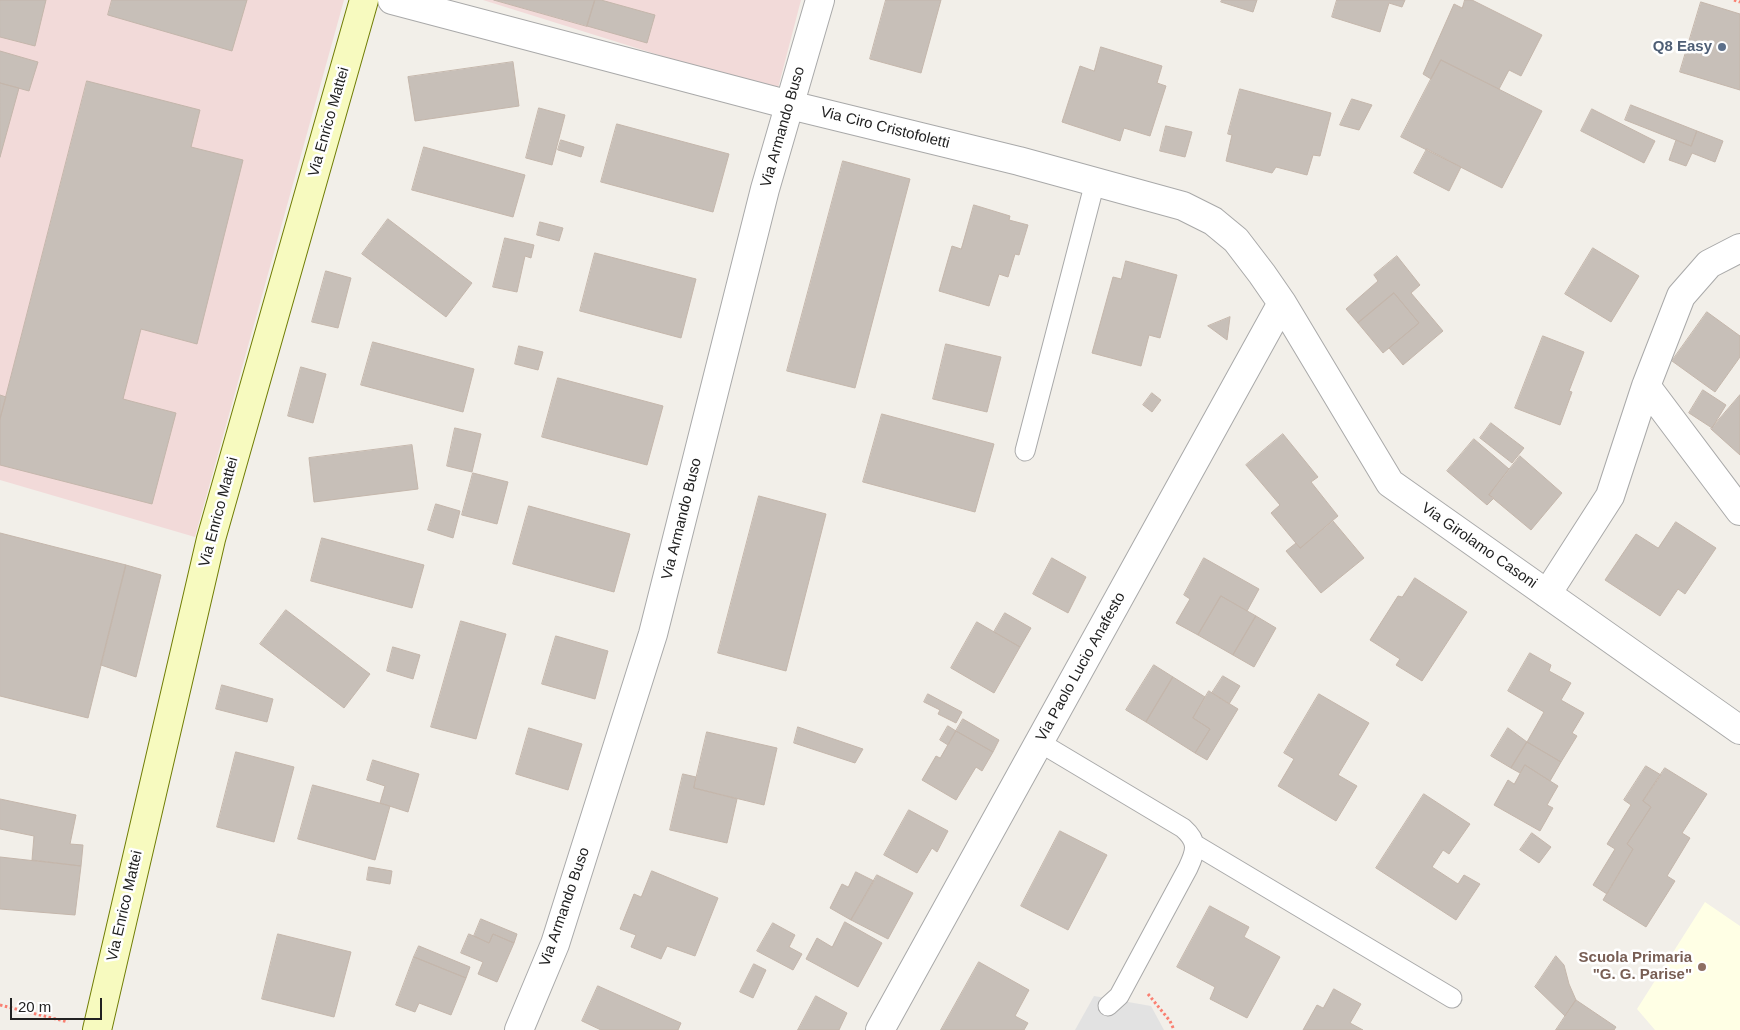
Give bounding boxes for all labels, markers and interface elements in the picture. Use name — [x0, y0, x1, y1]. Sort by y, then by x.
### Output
place label: Q8 Easy — [1653, 38, 1712, 56]
marker: Q8 Easy — [1716, 41, 1728, 53]
street label: Via Enrico Mattei — [305, 65, 353, 179]
street label: Via Armando Buso — [757, 65, 809, 189]
street label: Via Ciro Cristofoletti — [819, 103, 951, 153]
street label: Via Enrico Mattei — [196, 455, 242, 569]
street label: Via Armando Buso — [658, 456, 706, 582]
street label: Via Girolamo Casoni — [1418, 499, 1540, 593]
street label: Via Paolo Lucio Anafesto — [1033, 589, 1129, 745]
street label: Via Armando Buso — [536, 845, 594, 969]
street label: Via Enrico Mattei — [104, 849, 146, 963]
place label: Scuola Primaria "G. G. Parise" — [1579, 949, 1692, 984]
marker: Scuola Primaria "G. G. Parise" — [1696, 961, 1708, 973]
scale bar — [12, 988, 105, 1020]
text: 20 m — [18, 998, 51, 1015]

